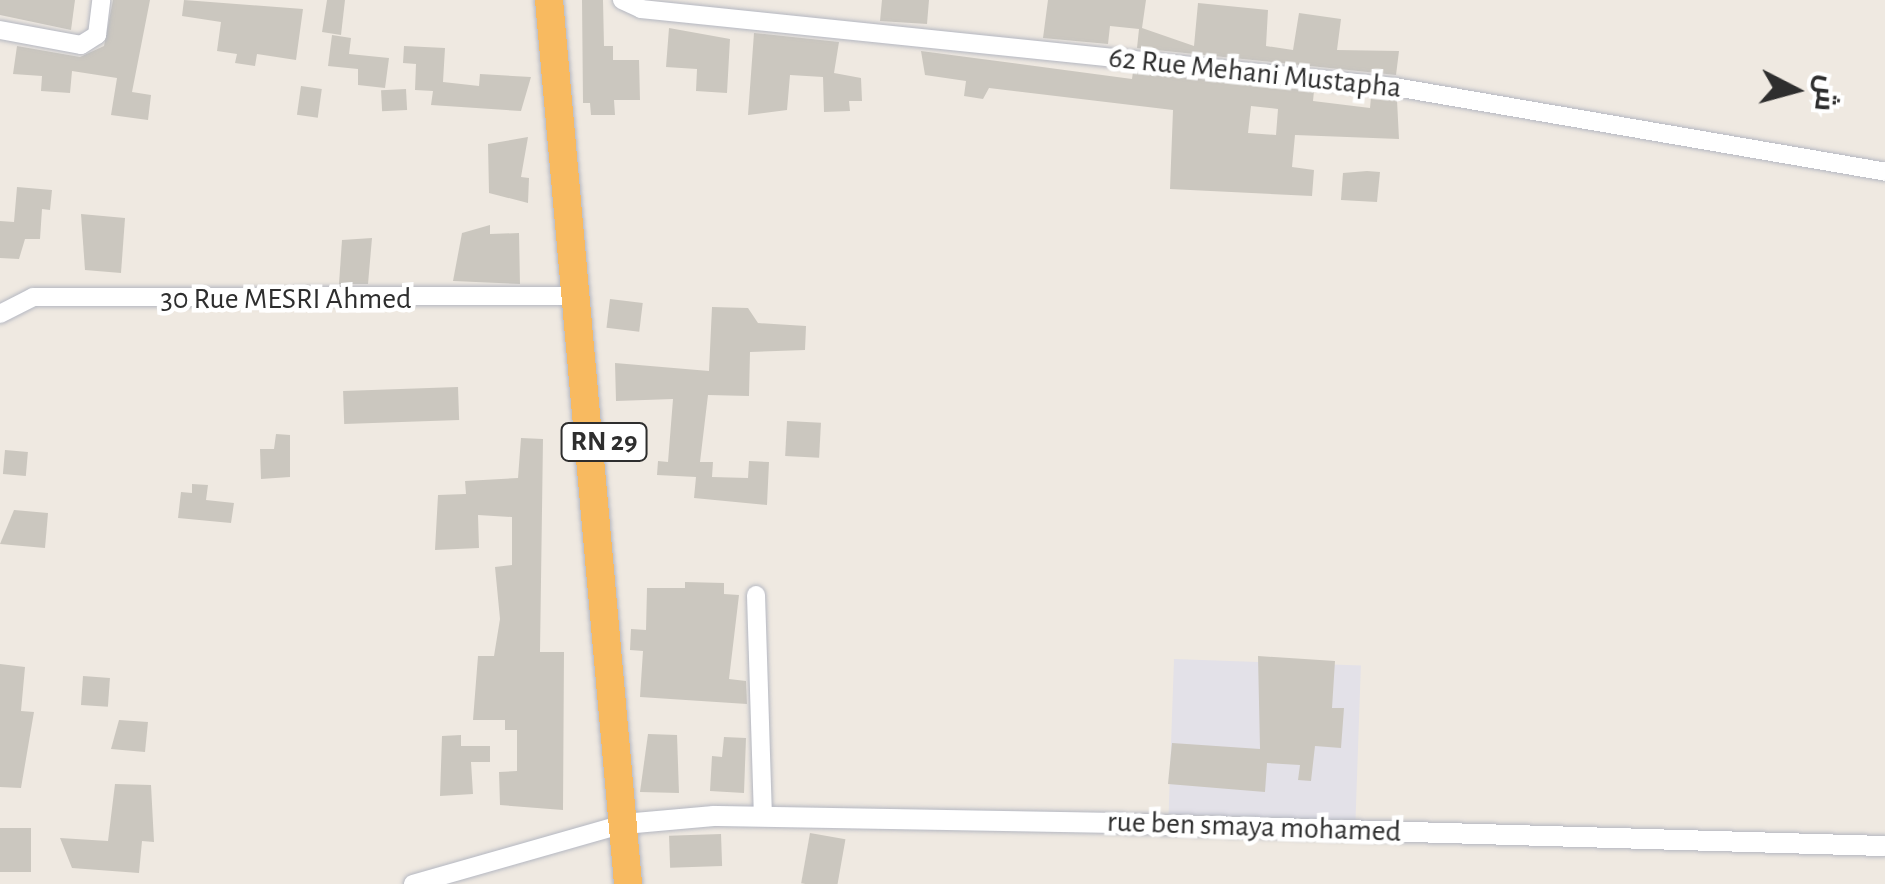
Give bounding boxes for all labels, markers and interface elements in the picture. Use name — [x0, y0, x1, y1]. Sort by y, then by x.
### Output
street label: 62 Rue Mehani Mustapha — [1107, 40, 1403, 106]
north arrow — [1745, 40, 1845, 140]
text: ش — [1809, 74, 1841, 112]
street label: 30 Rue MESRI Ahmed — [160, 281, 412, 317]
road number: RN 29 — [559, 419, 649, 465]
street label: rue ben smaya mohamed — [1106, 804, 1402, 850]

